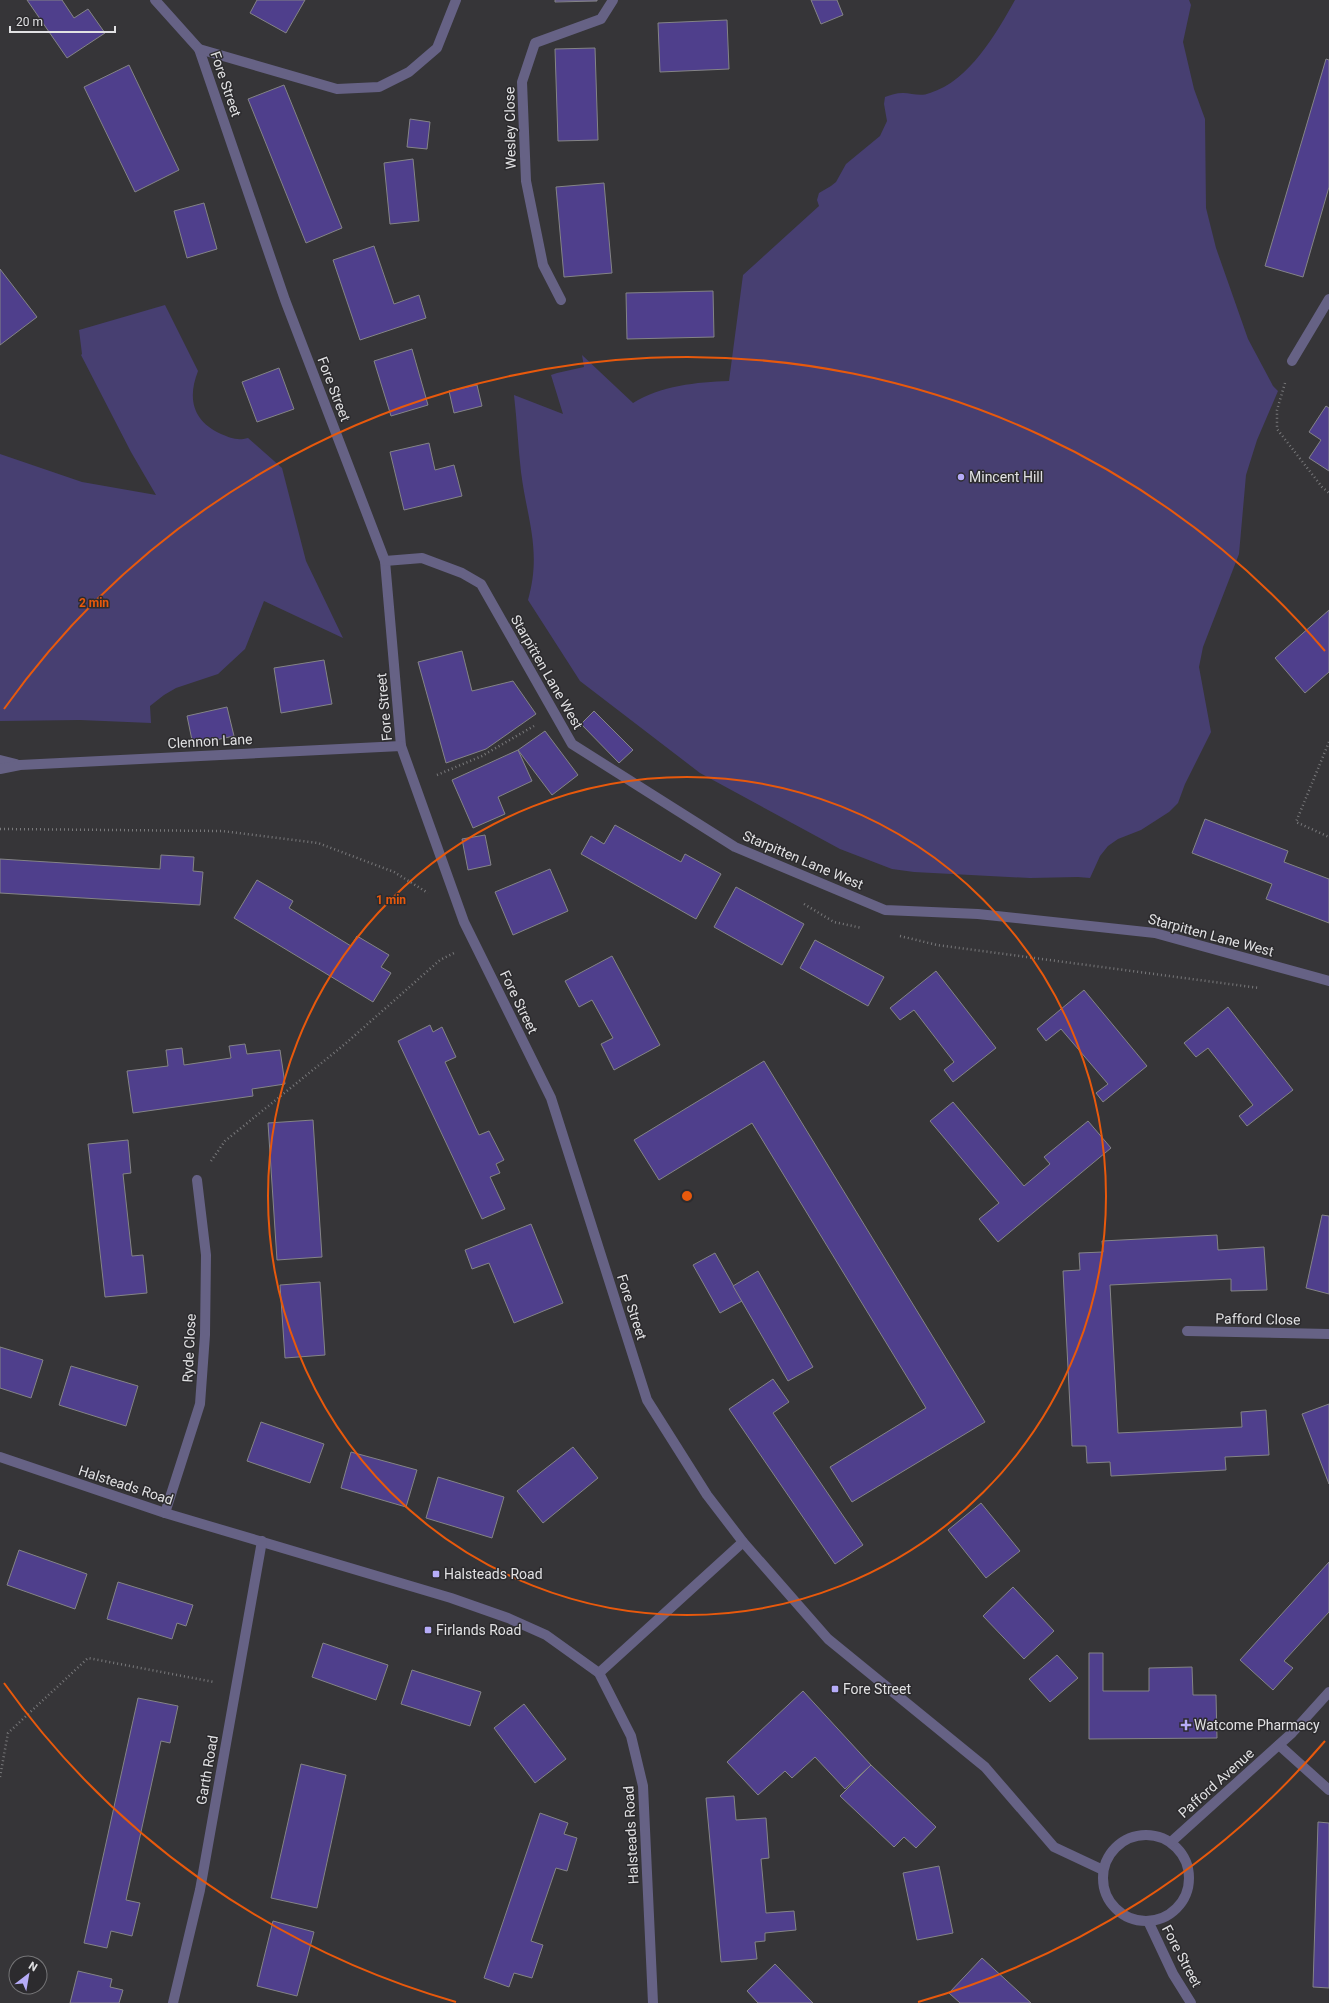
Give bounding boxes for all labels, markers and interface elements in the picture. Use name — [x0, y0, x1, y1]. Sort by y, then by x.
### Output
scale bar — [10, 8, 115, 34]
text: 20 m — [16, 15, 43, 29]
street label: Fore Street — [207, 49, 245, 119]
street label: Wesley Close — [501, 86, 519, 170]
street label: Fore Street — [314, 354, 354, 424]
place label: Mincent Hill — [969, 469, 1043, 485]
marker: Mincent Hill — [956, 472, 966, 482]
text: 2 min — [79, 596, 109, 610]
street label: Starpitten Lane West — [508, 612, 587, 732]
street label: Fore Street — [373, 672, 395, 742]
street label: Clennon Lane — [167, 731, 253, 751]
street label: Starpitten Lane West — [740, 827, 866, 893]
text: 1 min — [376, 893, 406, 907]
street label: Starpitten Lane West — [1146, 911, 1276, 960]
street label: Fore Street — [497, 968, 541, 1036]
centre of rings — [680, 1189, 694, 1203]
street label: Fore Street — [614, 1272, 650, 1342]
street label: Pafford Close — [1215, 1310, 1301, 1328]
street label: Ryde Close — [179, 1313, 199, 1383]
street label: Halsteads Road — [77, 1462, 175, 1508]
place label: Halsteads Road — [444, 1566, 543, 1582]
marker: Halsteads Road — [431, 1569, 441, 1579]
place label: Firlands Road — [436, 1622, 521, 1638]
marker: Firlands Road — [423, 1625, 433, 1635]
place label: Fore Street — [843, 1681, 911, 1697]
marker: Fore Street — [830, 1684, 840, 1694]
place label: Watcome Pharmacy — [1194, 1717, 1320, 1733]
marker: Watcome Pharmacy — [1181, 1720, 1191, 1730]
street label: Garth Road — [193, 1734, 221, 1806]
street label: Pafford Avenue — [1175, 1745, 1257, 1821]
street label: Halsteads Road — [620, 1785, 642, 1885]
street label: Fore Street — [1159, 1922, 1205, 1990]
north arrow — [8, 1955, 48, 1995]
text: N — [26, 1959, 40, 1975]

